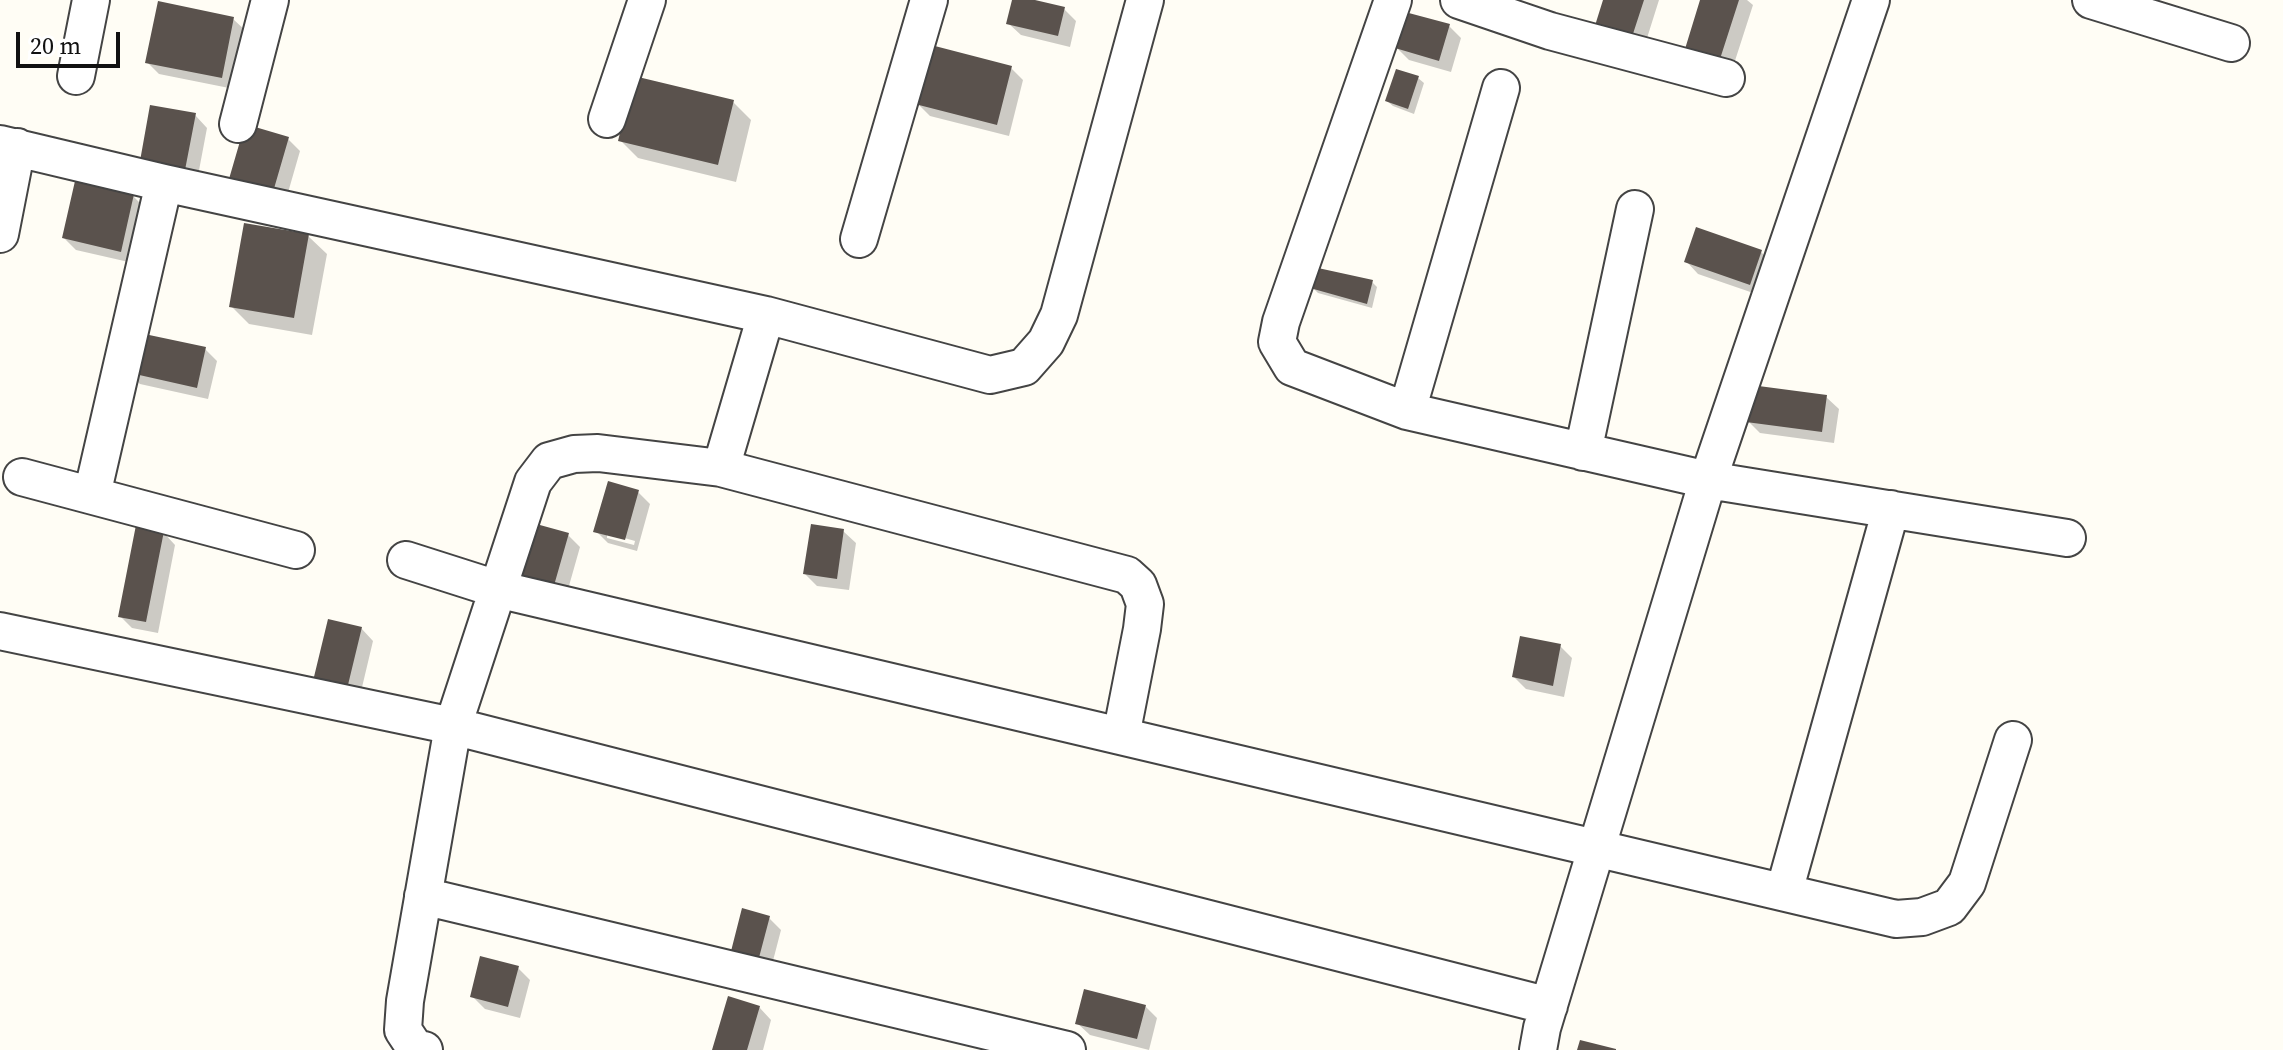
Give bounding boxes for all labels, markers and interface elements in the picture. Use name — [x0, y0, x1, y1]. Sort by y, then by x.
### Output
scale bar — [20, 16, 124, 66]
text: 20 m — [30, 29, 81, 62]

